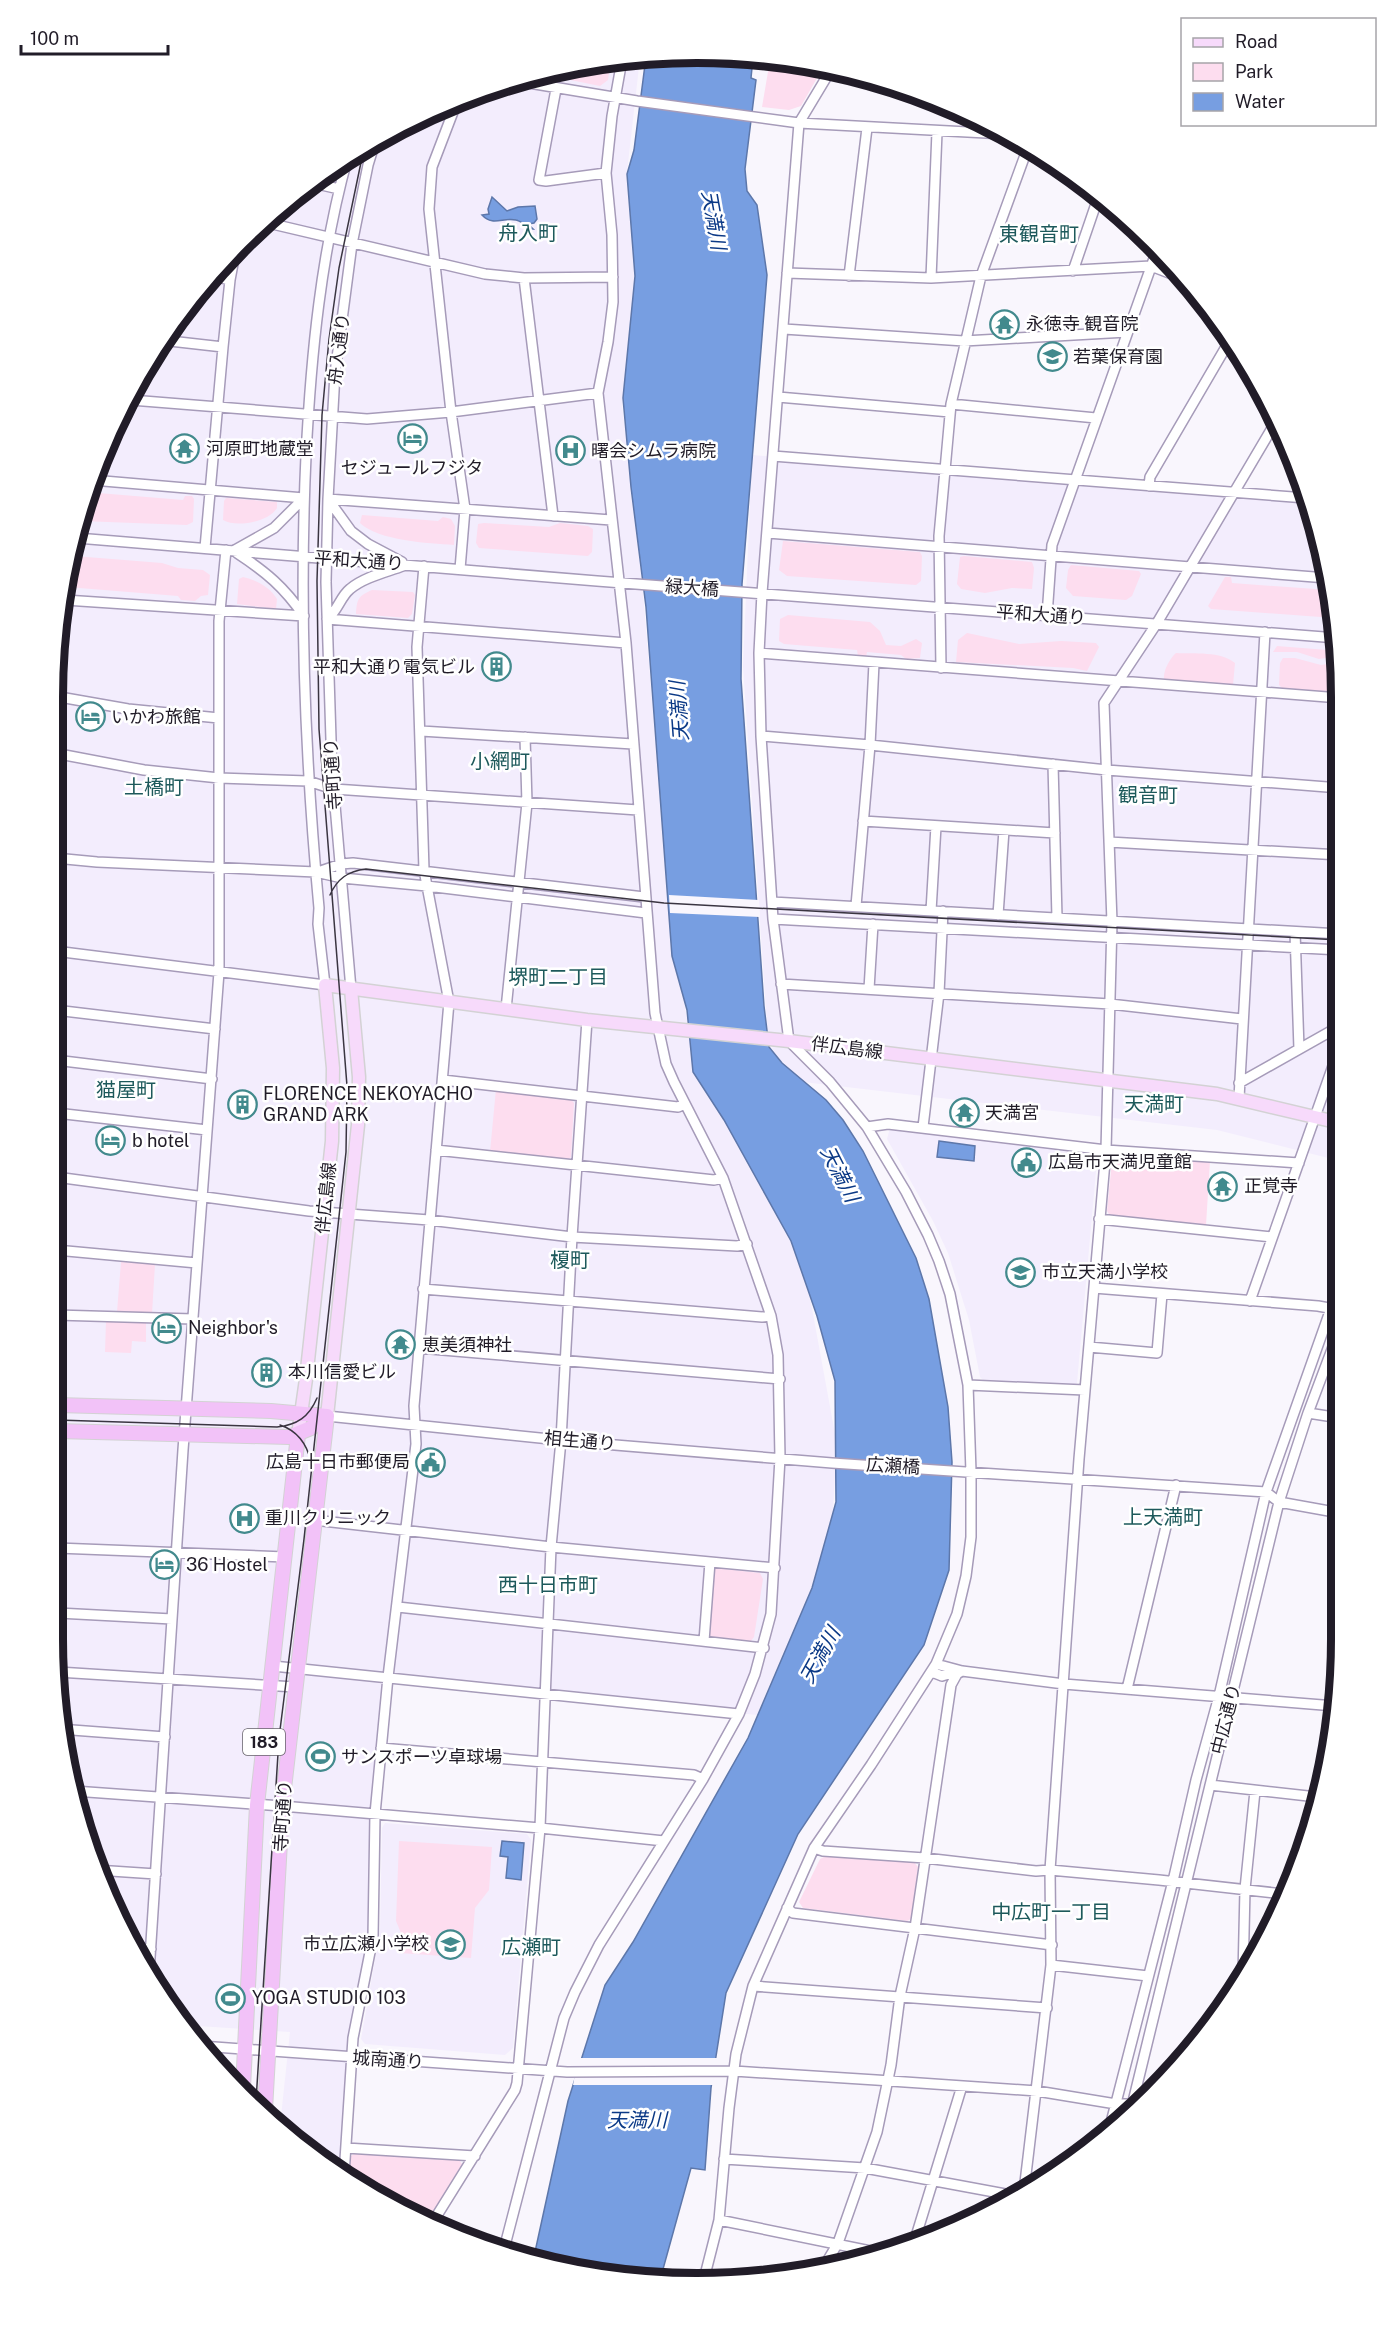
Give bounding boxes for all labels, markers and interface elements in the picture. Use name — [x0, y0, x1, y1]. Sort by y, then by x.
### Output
scale bar — [21, 18, 168, 56]
legend — [1181, 18, 1376, 126]
text: 100 m — [30, 28, 79, 49]
text: Road — [1235, 31, 1278, 52]
text: Park — [1235, 61, 1273, 82]
text: Water — [1235, 91, 1285, 112]
water label: 天満川 — [697, 188, 731, 254]
district label: 舟入町 — [498, 221, 558, 245]
district label: 東観音町 — [999, 222, 1079, 246]
temple icon: 永徳寺 観音院 — [989, 308, 1021, 340]
street label: 舟入通り — [324, 312, 353, 386]
place label: 永徳寺 観音院 — [1026, 313, 1138, 334]
school or university icon: 若葉保育園 — [1036, 341, 1068, 373]
place label: 若葉保育園 — [1073, 346, 1163, 367]
hotel icon: セジュールフジタ — [396, 423, 428, 455]
temple icon: 河原町地蔵堂 — [169, 433, 201, 465]
hospital icon: 曙会シムラ病院 — [554, 435, 586, 467]
place label: 河原町地蔵堂 — [206, 438, 314, 459]
place label: 曙会シムラ病院 — [591, 440, 716, 461]
place label: セジュールフジタ — [341, 457, 483, 478]
street label: 平和大通り — [313, 547, 405, 574]
street label: 緑大橋 — [664, 575, 720, 600]
street label: 平和大通り — [995, 601, 1087, 628]
building icon: 平和大通り電気ビル — [480, 651, 512, 683]
place label: 平和大通り電気ビル — [313, 656, 475, 677]
water label: 天満川 — [665, 678, 693, 742]
hotel icon: いかわ旅館 — [74, 701, 106, 733]
place label: いかわ旅館 — [111, 706, 201, 727]
street label: 寺町通り — [320, 737, 345, 811]
district label: 小網町 — [470, 749, 530, 773]
district label: 土橋町 — [124, 775, 184, 799]
district label: 観音町 — [1118, 783, 1178, 807]
district label: 堺町二丁目 — [508, 965, 608, 989]
street label: 伴広島線 — [810, 1033, 884, 1062]
district label: 猫屋町 — [96, 1078, 156, 1102]
place label: FLORENCE NEKOYACHO GRAND ARK — [263, 1083, 473, 1125]
building icon: FLORENCE NEKOYACHO GRAND ARK — [226, 1088, 258, 1120]
district label: 天満町 — [1124, 1092, 1184, 1116]
temple icon: 天満宮 — [948, 1097, 980, 1129]
place label: 天満宮 — [985, 1102, 1039, 1123]
hotel icon: b hotel — [95, 1125, 127, 1157]
place label: b hotel — [132, 1130, 190, 1151]
water label: 天満川 — [816, 1142, 865, 1208]
public building icon: 広島市天満児童館 — [1011, 1146, 1043, 1178]
place label: 広島市天満児童館 — [1048, 1151, 1192, 1172]
street label: 伴広島線 — [311, 1161, 340, 1235]
temple icon: 正覚寺 — [1207, 1170, 1239, 1202]
place label: 正覚寺 — [1244, 1175, 1298, 1196]
district label: 榎町 — [550, 1248, 590, 1272]
school or university icon: 市立天満小学校 — [1005, 1256, 1037, 1288]
place label: 市立天満小学校 — [1042, 1261, 1168, 1282]
hotel icon: Neighbor's — [151, 1312, 183, 1344]
place label: Neighbor's — [188, 1317, 278, 1338]
temple icon: 恵美須神社 — [385, 1329, 417, 1361]
place label: 恵美須神社 — [422, 1334, 512, 1355]
building icon: 本川信愛ビル — [251, 1356, 283, 1388]
place label: 本川信愛ビル — [288, 1361, 396, 1382]
street label: 相生通り — [543, 1427, 617, 1454]
public building icon: 広島十日市郵便局 — [415, 1446, 447, 1478]
place label: 広島十日市郵便局 — [266, 1451, 410, 1472]
street label: 広瀬橋 — [866, 1454, 921, 1477]
hospital icon: 重川クリニック — [228, 1502, 260, 1534]
district label: 上天満町 — [1123, 1505, 1203, 1529]
place label: 重川クリニック — [265, 1507, 391, 1528]
hotel icon: 36 Hostel — [149, 1549, 181, 1581]
place label: 36 Hostel — [186, 1554, 268, 1575]
district label: 西十日市町 — [498, 1573, 598, 1597]
water label: 天満川 — [795, 1621, 846, 1687]
street label: 中広通り — [1207, 1681, 1244, 1756]
road number: 183 — [243, 1729, 285, 1755]
sports icon: サンスポーツ卓球場 — [304, 1741, 336, 1773]
place label: サンスポーツ卓球場 — [341, 1746, 502, 1767]
street label: 寺町通り — [270, 1779, 295, 1853]
district label: 中広町一丁目 — [991, 1900, 1111, 1924]
school or university icon: 市立広瀬小学校 — [434, 1928, 466, 1960]
place label: 市立広瀬小学校 — [303, 1933, 429, 1954]
district label: 広瀬町 — [501, 1935, 561, 1959]
sports icon: YOGA STUDIO 103 — [215, 1982, 247, 2014]
place label: YOGA STUDIO 103 — [252, 1987, 406, 2008]
street label: 城南通り — [351, 2047, 425, 2072]
water label: 天満川 — [607, 2108, 669, 2132]

